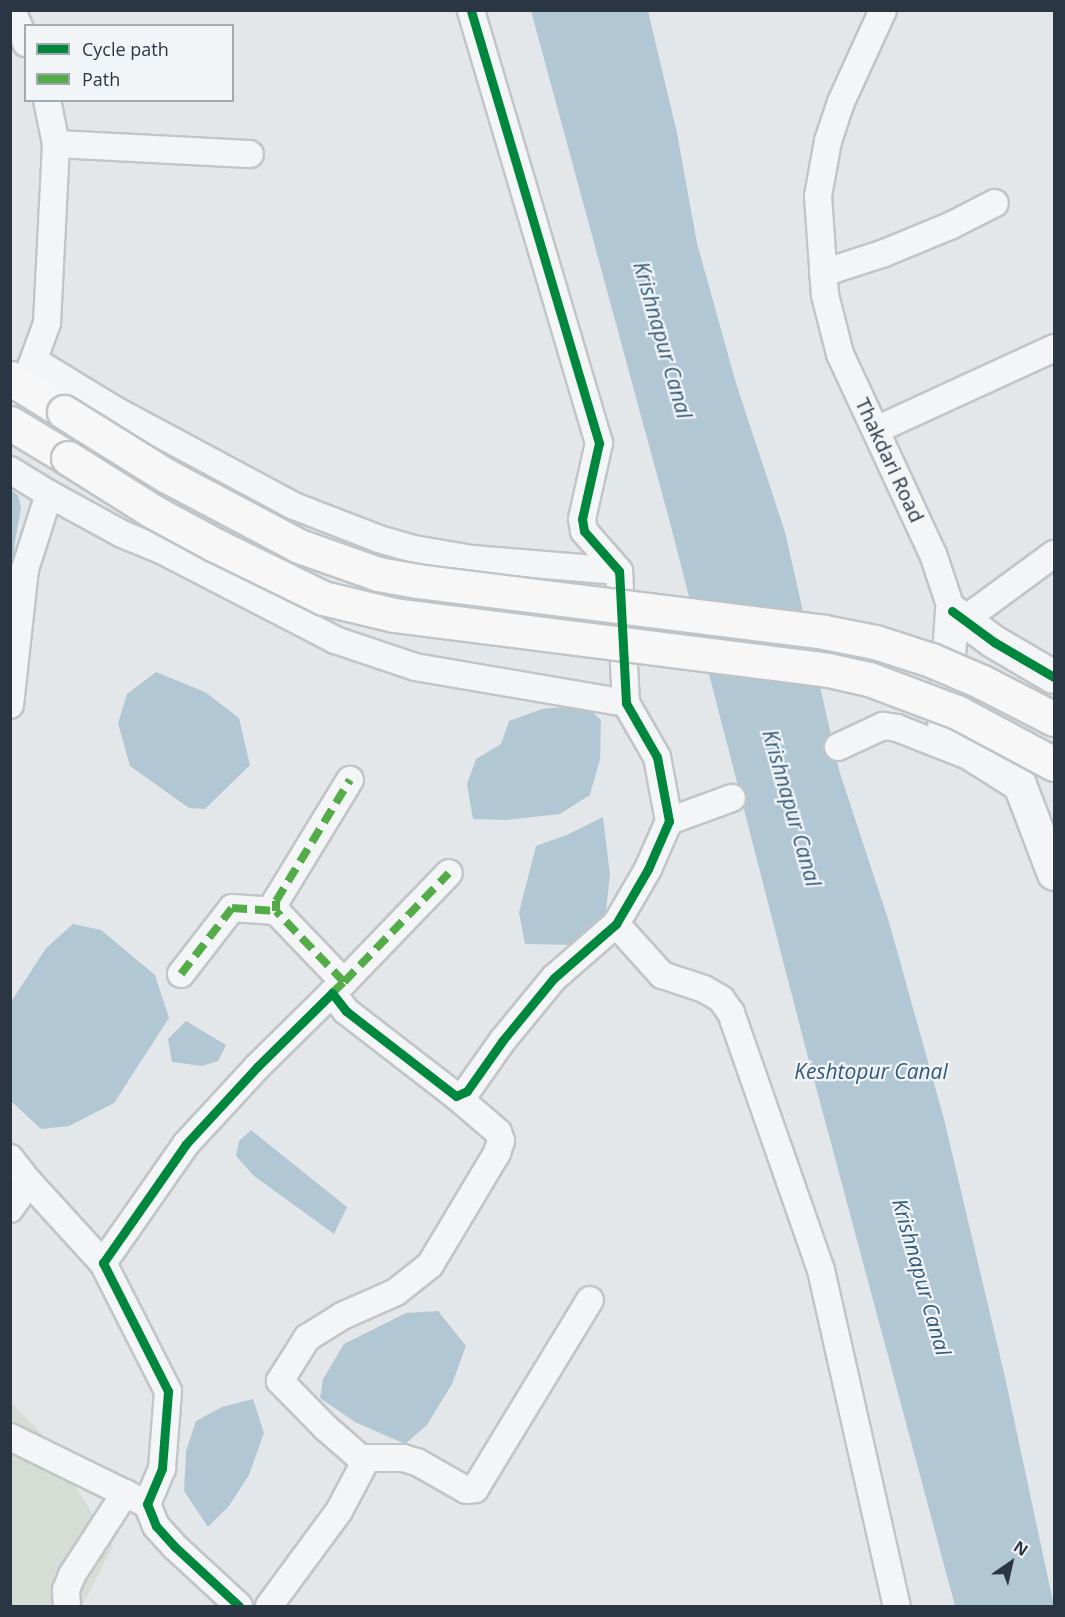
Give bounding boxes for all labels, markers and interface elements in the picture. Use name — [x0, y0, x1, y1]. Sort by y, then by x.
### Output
legend — [24, 24, 234, 102]
text: Cycle path — [82, 37, 169, 61]
text: Path — [82, 67, 120, 91]
water label: Krishnapur Canal — [629, 259, 697, 421]
street label: Thakdari Road — [851, 394, 929, 526]
water label: Krishnapur Canal — [758, 727, 826, 889]
water label: Keshtopur Canal — [794, 1058, 948, 1084]
water label: Krishnapur Canal — [888, 1196, 956, 1358]
north arrow — [981, 1533, 1041, 1593]
text: N — [1010, 1535, 1033, 1561]

